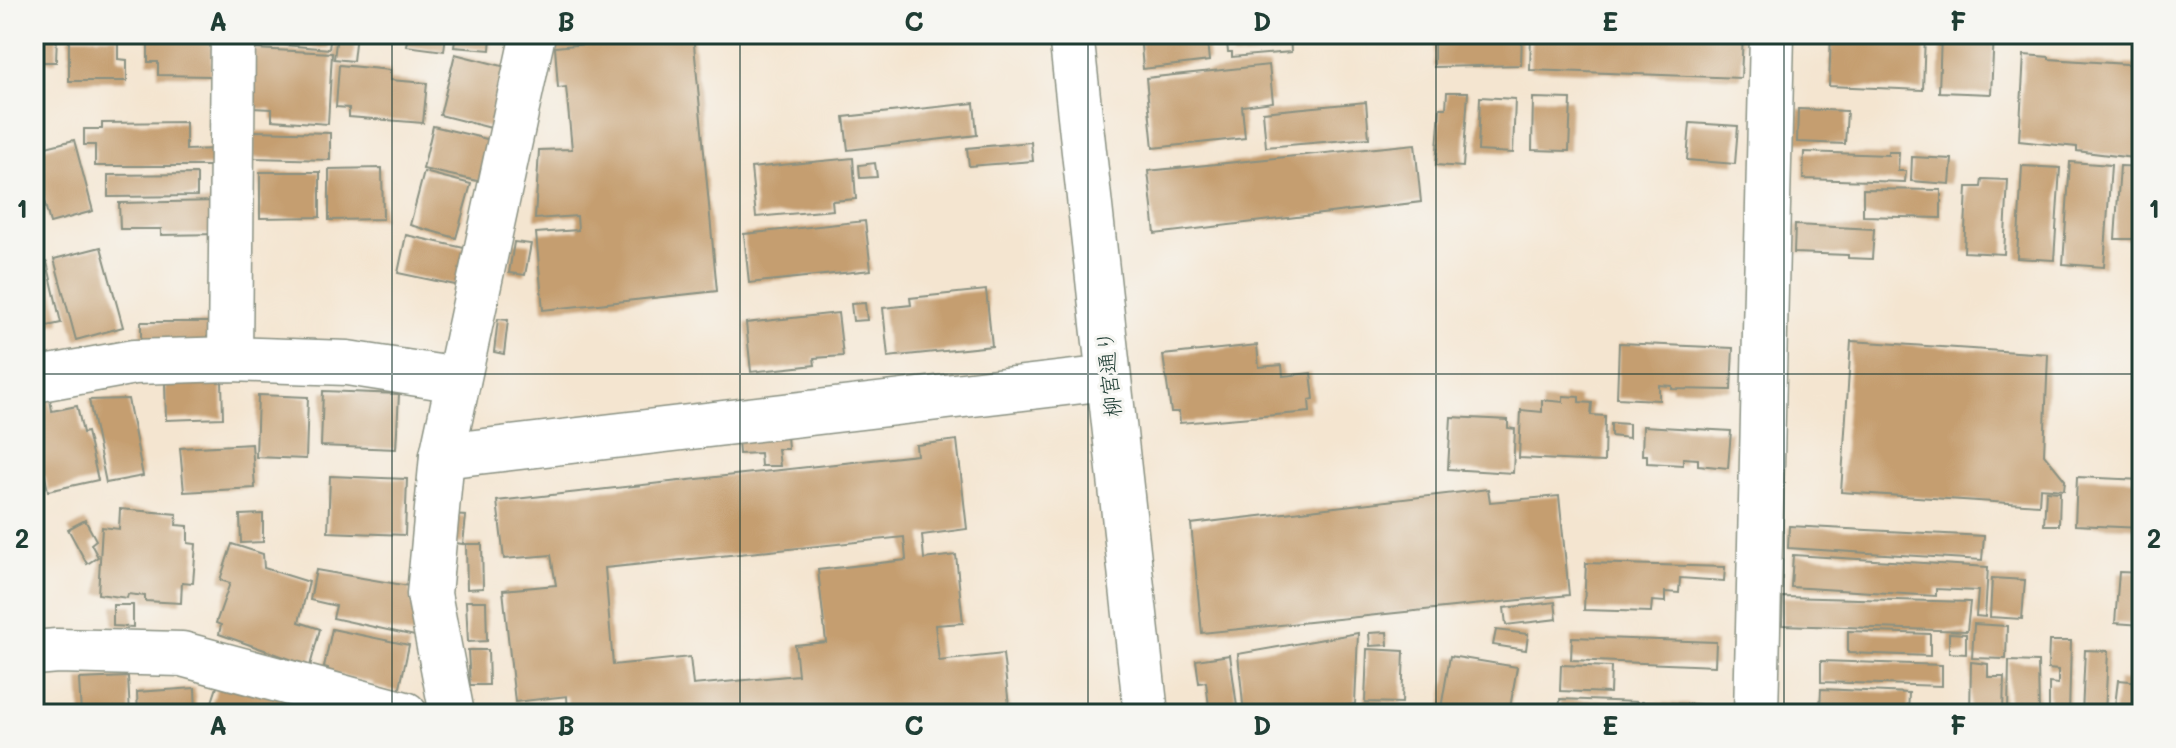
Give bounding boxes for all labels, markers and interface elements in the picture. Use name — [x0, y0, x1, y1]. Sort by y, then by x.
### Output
text: A — [209, 4, 227, 38]
text: B — [557, 4, 575, 38]
text: C — [904, 4, 924, 38]
text: D — [1253, 4, 1271, 38]
text: E — [1602, 4, 1618, 38]
text: F — [1950, 4, 1966, 38]
text: 1 — [16, 191, 28, 225]
text: 1 — [2148, 191, 2160, 225]
street label: 柳宮通り — [1089, 329, 1127, 419]
text: 2 — [15, 521, 29, 555]
text: 2 — [2147, 521, 2161, 555]
text: A — [209, 708, 227, 742]
text: B — [557, 708, 575, 742]
text: C — [904, 708, 924, 742]
text: D — [1253, 708, 1271, 742]
text: E — [1602, 708, 1618, 742]
text: F — [1950, 708, 1966, 742]

